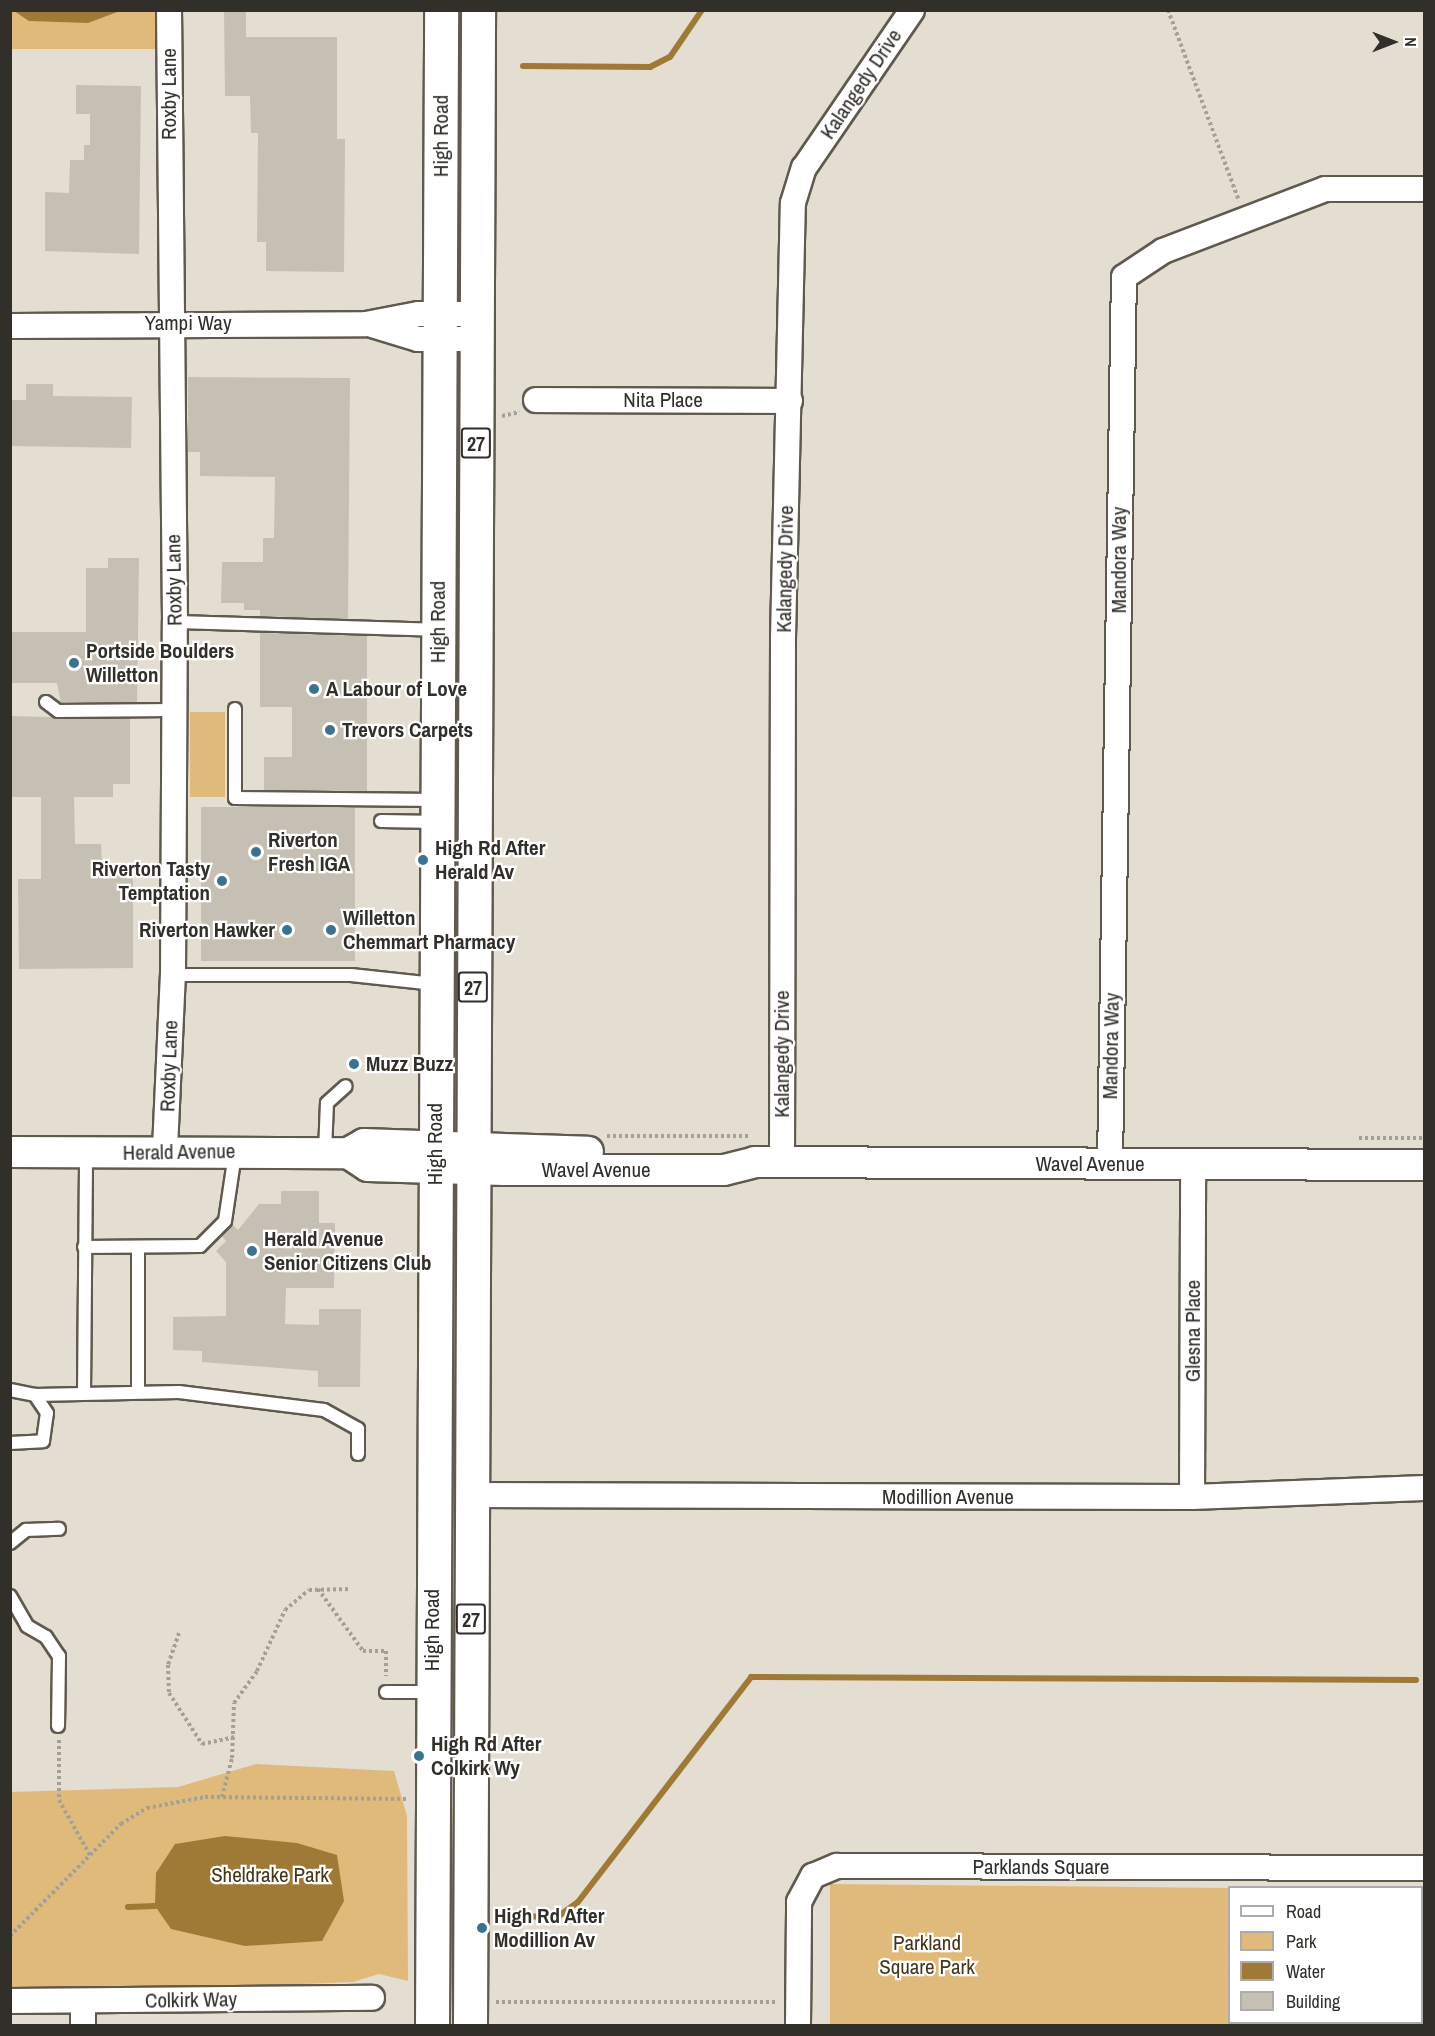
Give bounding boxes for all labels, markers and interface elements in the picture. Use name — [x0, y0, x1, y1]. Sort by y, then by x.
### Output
north arrow — [1363, 12, 1423, 72]
street label: Kalangedy Drive — [815, 24, 907, 144]
text: N — [1400, 37, 1422, 47]
street label: Roxby Lane — [156, 48, 182, 140]
street label: High Road — [428, 95, 454, 177]
street label: Yampi Way — [144, 310, 232, 336]
street label: Nita Place — [623, 387, 703, 413]
road number: 27 — [460, 426, 492, 460]
street label: Kalangedy Drive — [771, 505, 799, 633]
street label: Mandora Way — [1106, 507, 1132, 613]
street label: Roxby Lane — [161, 534, 187, 626]
street label: High Road — [425, 581, 451, 663]
place label: Portside Boulders Willetton — [86, 638, 234, 688]
marker: Portside Boulders Willetton — [67, 656, 81, 670]
place label: A Labour of Love — [326, 676, 468, 702]
marker: A Labour of Love — [307, 682, 321, 696]
place label: Trevors Carpets — [342, 717, 473, 743]
marker: Trevors Carpets — [323, 723, 337, 737]
place label: Riverton Fresh IGA — [268, 827, 350, 877]
place label: High Rd After Herald Av — [435, 835, 546, 885]
marker: Riverton Fresh IGA — [249, 845, 263, 859]
marker: High Rd After Herald Av — [416, 853, 430, 867]
place label: Riverton Tasty Temptation — [92, 856, 210, 906]
marker: Riverton Tasty Temptation — [215, 874, 229, 888]
place label: Willetton Chemmart Pharmacy — [343, 905, 515, 955]
place label: Riverton Hawker — [139, 917, 275, 943]
marker: Riverton Hawker — [280, 923, 294, 937]
marker: Willetton Chemmart Pharmacy — [324, 923, 338, 937]
road number: 27 — [456, 970, 490, 1004]
street label: Kalangedy Drive — [769, 990, 795, 1118]
street label: Mandora Way — [1097, 993, 1125, 1099]
street label: Roxby Lane — [155, 1020, 183, 1112]
place label: Muzz Buzz — [366, 1051, 453, 1077]
marker: Muzz Buzz — [347, 1057, 361, 1071]
street label: High Road — [422, 1103, 448, 1185]
street label: Herald Avenue — [122, 1138, 236, 1166]
street label: Wavel Avenue — [1035, 1151, 1145, 1177]
street label: Wavel Avenue — [541, 1157, 651, 1183]
place label: Herald Avenue Senior Citizens Club — [264, 1226, 431, 1276]
marker: Herald Avenue Senior Citizens Club — [245, 1244, 259, 1258]
street label: Glesna Place — [1180, 1280, 1206, 1382]
street label: Modillion Avenue — [882, 1484, 1014, 1510]
street label: High Road — [419, 1589, 445, 1671]
road number: 27 — [454, 1602, 488, 1636]
place label: High Rd After Colkirk Wy — [431, 1731, 542, 1781]
marker: High Rd After Colkirk Wy — [412, 1749, 426, 1763]
street label: Parklands Square — [973, 1854, 1109, 1880]
park label: Sheldrake Park — [211, 1862, 329, 1888]
legend — [1228, 1886, 1423, 2024]
text: Road — [1286, 1899, 1321, 1924]
place label: High Rd After Modillion Av — [494, 1903, 605, 1953]
marker: High Rd After Modillion Av — [475, 1921, 489, 1935]
text: Park — [1286, 1929, 1316, 1954]
park label: Parkland Square Park — [879, 1930, 975, 1980]
text: Water — [1286, 1959, 1325, 1984]
street label: Colkirk Way — [145, 1987, 237, 2013]
text: Building — [1286, 1989, 1340, 2014]

